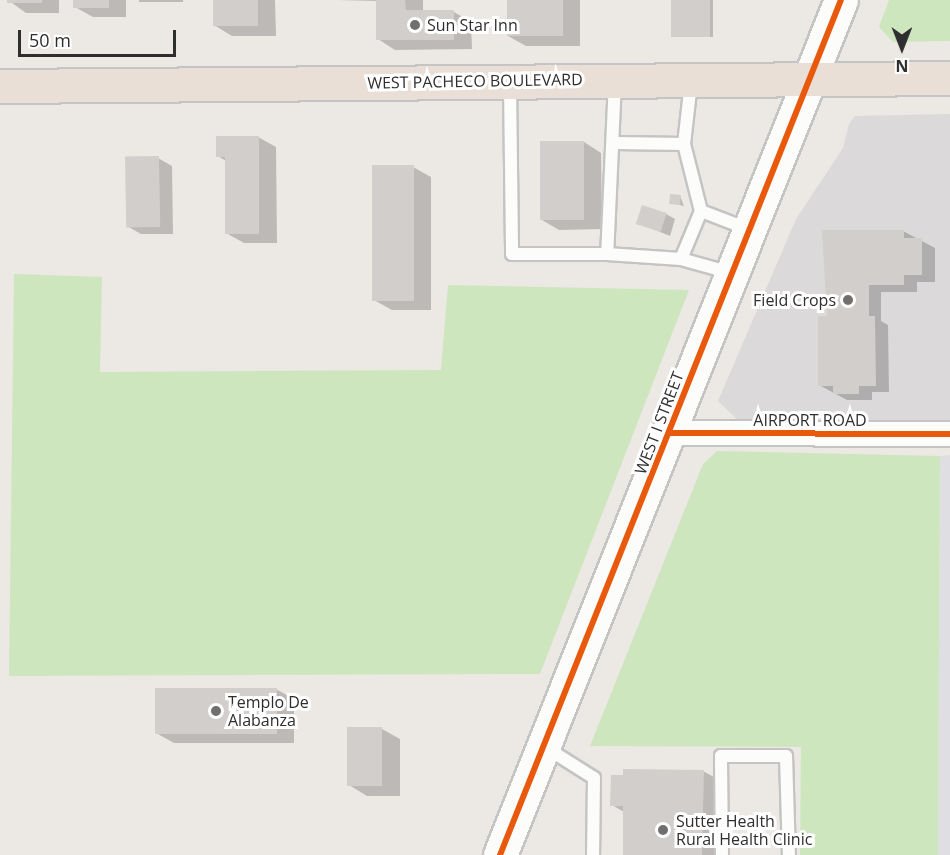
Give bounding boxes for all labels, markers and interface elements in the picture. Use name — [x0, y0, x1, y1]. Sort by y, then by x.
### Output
place label: Sun Star Inn — [427, 15, 518, 35]
scale bar — [21, 18, 178, 56]
marker: Sun Star Inn — [408, 18, 422, 32]
north arrow — [872, 18, 932, 78]
text: 50 m — [29, 28, 71, 52]
text: N — [896, 55, 909, 77]
street label: WEST PACHECO BOULEVARD — [367, 70, 583, 92]
place label: Field Crops — [753, 290, 836, 310]
marker: Field Crops — [841, 293, 855, 307]
street label: WEST I STREET — [631, 369, 687, 477]
street label: AIRPORT ROAD — [753, 410, 867, 430]
place label: Templo De Alabanza — [228, 692, 309, 730]
marker: Templo De Alabanza — [209, 704, 223, 718]
place label: Sutter Health Rural Health Clinic — [676, 811, 812, 849]
marker: Sutter Health Rural Health Clinic — [654, 821, 672, 839]

